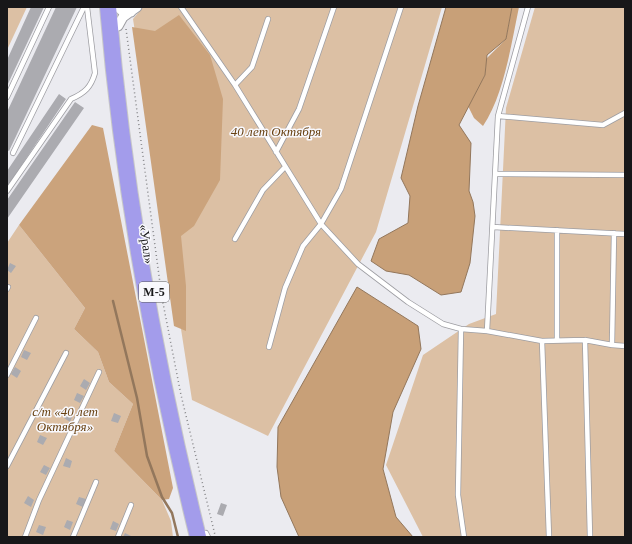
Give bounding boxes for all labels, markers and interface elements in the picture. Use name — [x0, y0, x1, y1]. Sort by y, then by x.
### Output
park label: 40 лет Октября — [231, 124, 321, 139]
street label: «Урал» — [136, 223, 157, 265]
road number: М-5 — [139, 282, 169, 302]
park label: с/т «40 лет Октября» — [32, 404, 98, 434]

